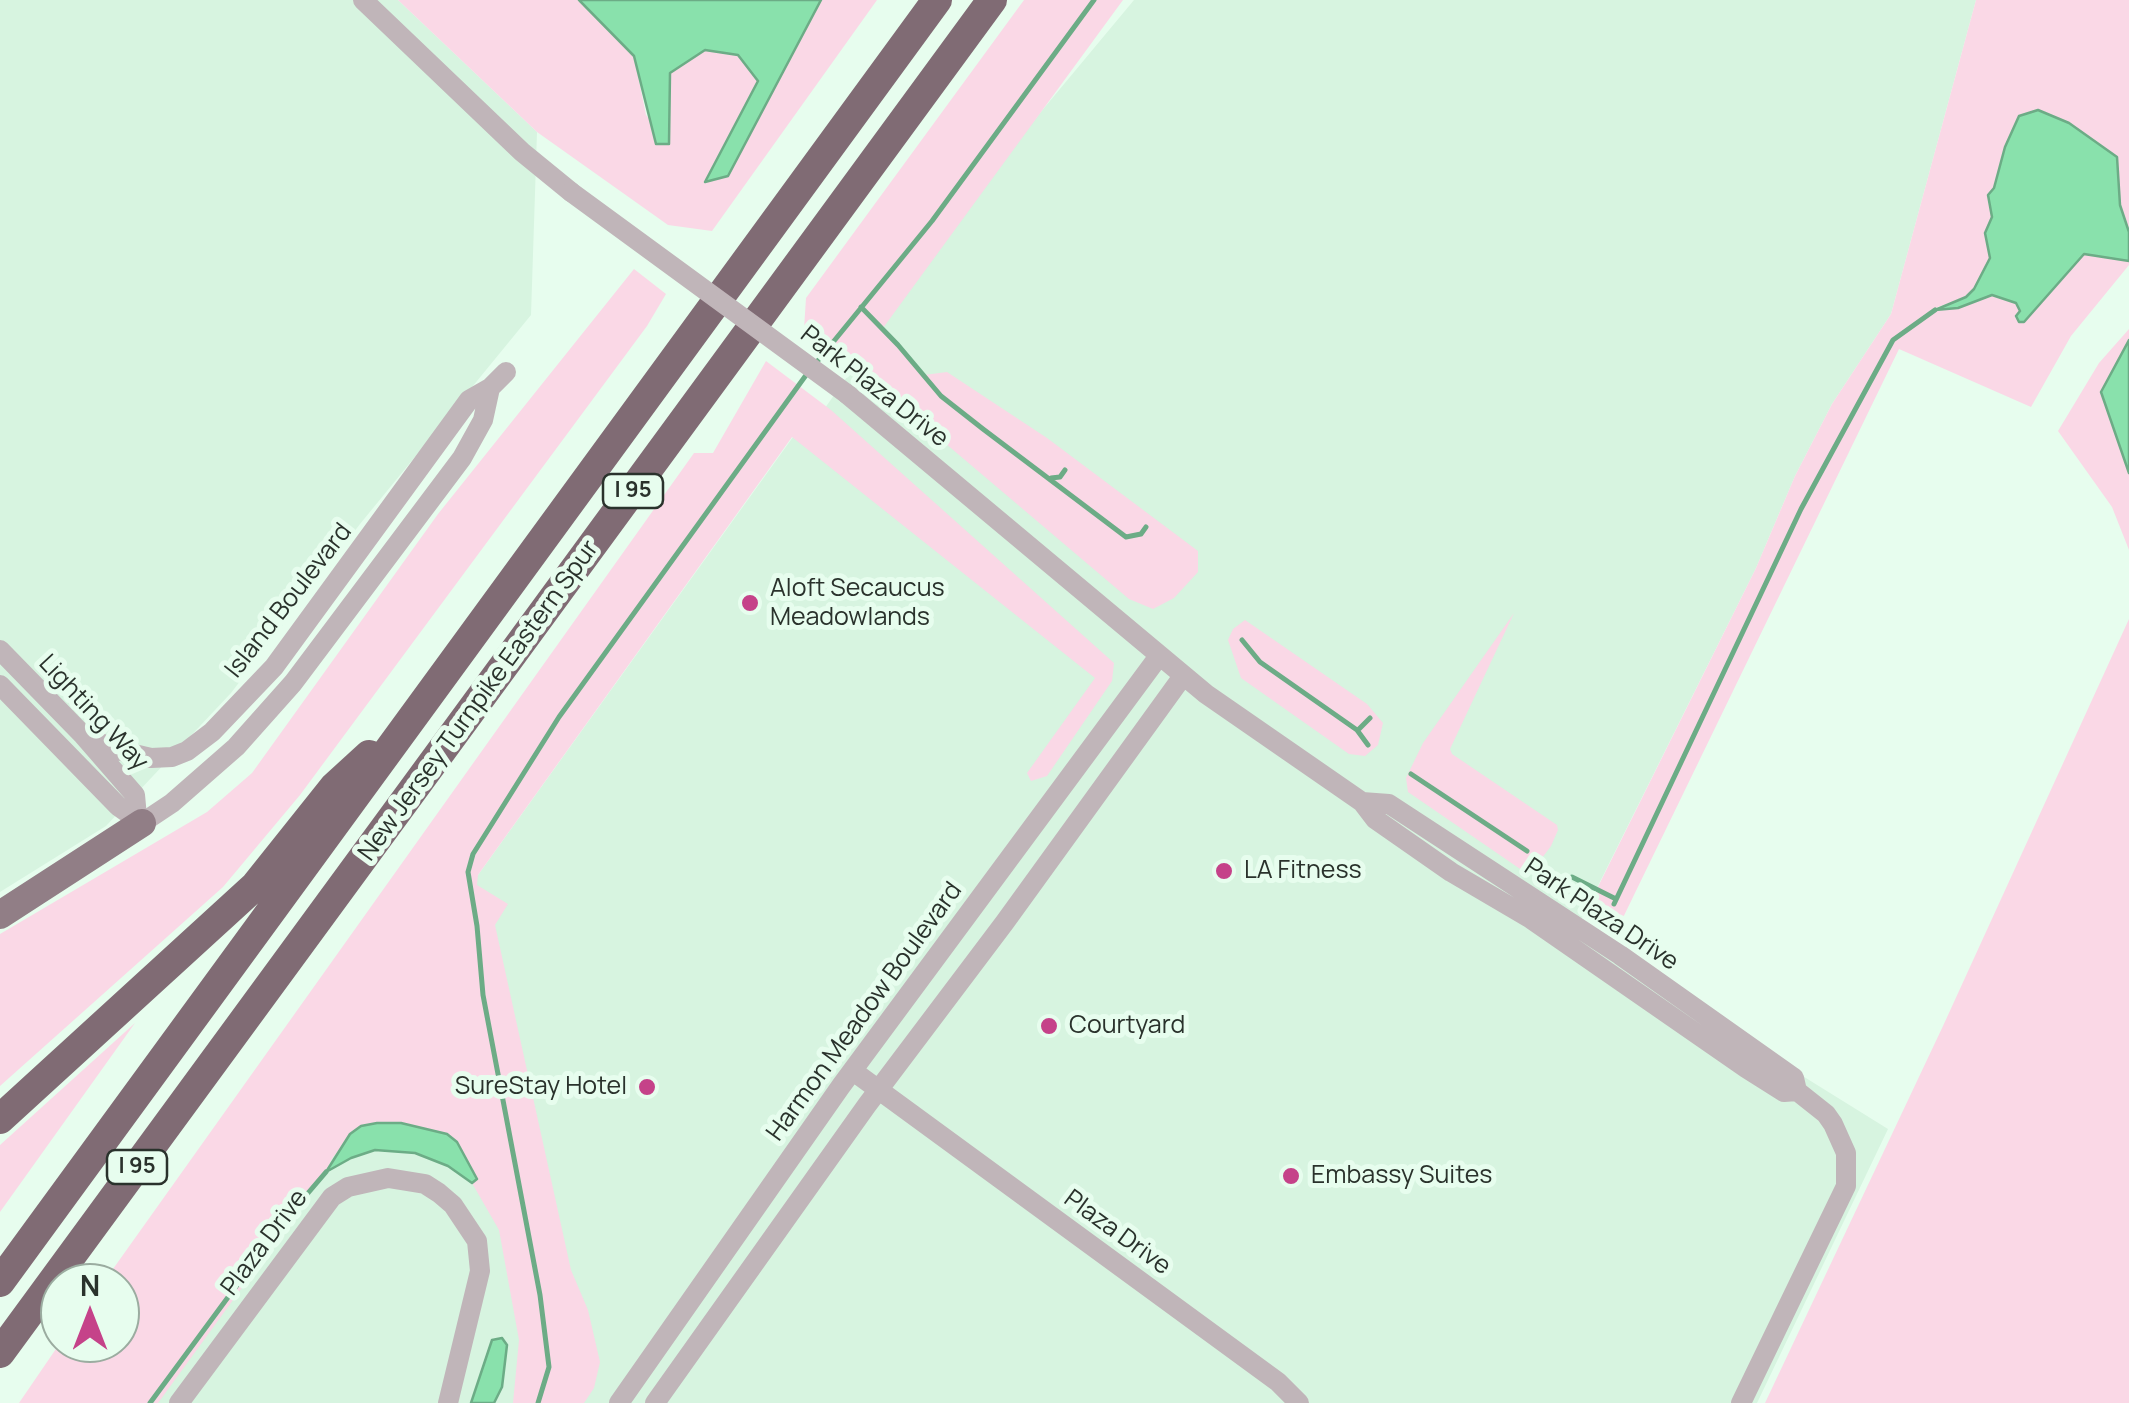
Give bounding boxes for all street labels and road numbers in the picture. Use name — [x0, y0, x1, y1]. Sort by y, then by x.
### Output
street label: Park Plaza Drive — [794, 320, 954, 454]
road number: I 95 — [603, 474, 663, 508]
street label: Island Boulevard — [219, 518, 359, 684]
street label: New Jersey Turnpike Eastern Spur — [353, 535, 605, 867]
street label: Lighting Way — [32, 649, 154, 777]
street label: Park Plaza Drive — [1518, 852, 1684, 978]
street label: Harmon Meadow Boulevard — [761, 877, 969, 1147]
road number: I 95 — [107, 1150, 167, 1184]
street label: Plaza Drive — [216, 1184, 314, 1302]
street label: Plaza Drive — [1058, 1184, 1176, 1282]

